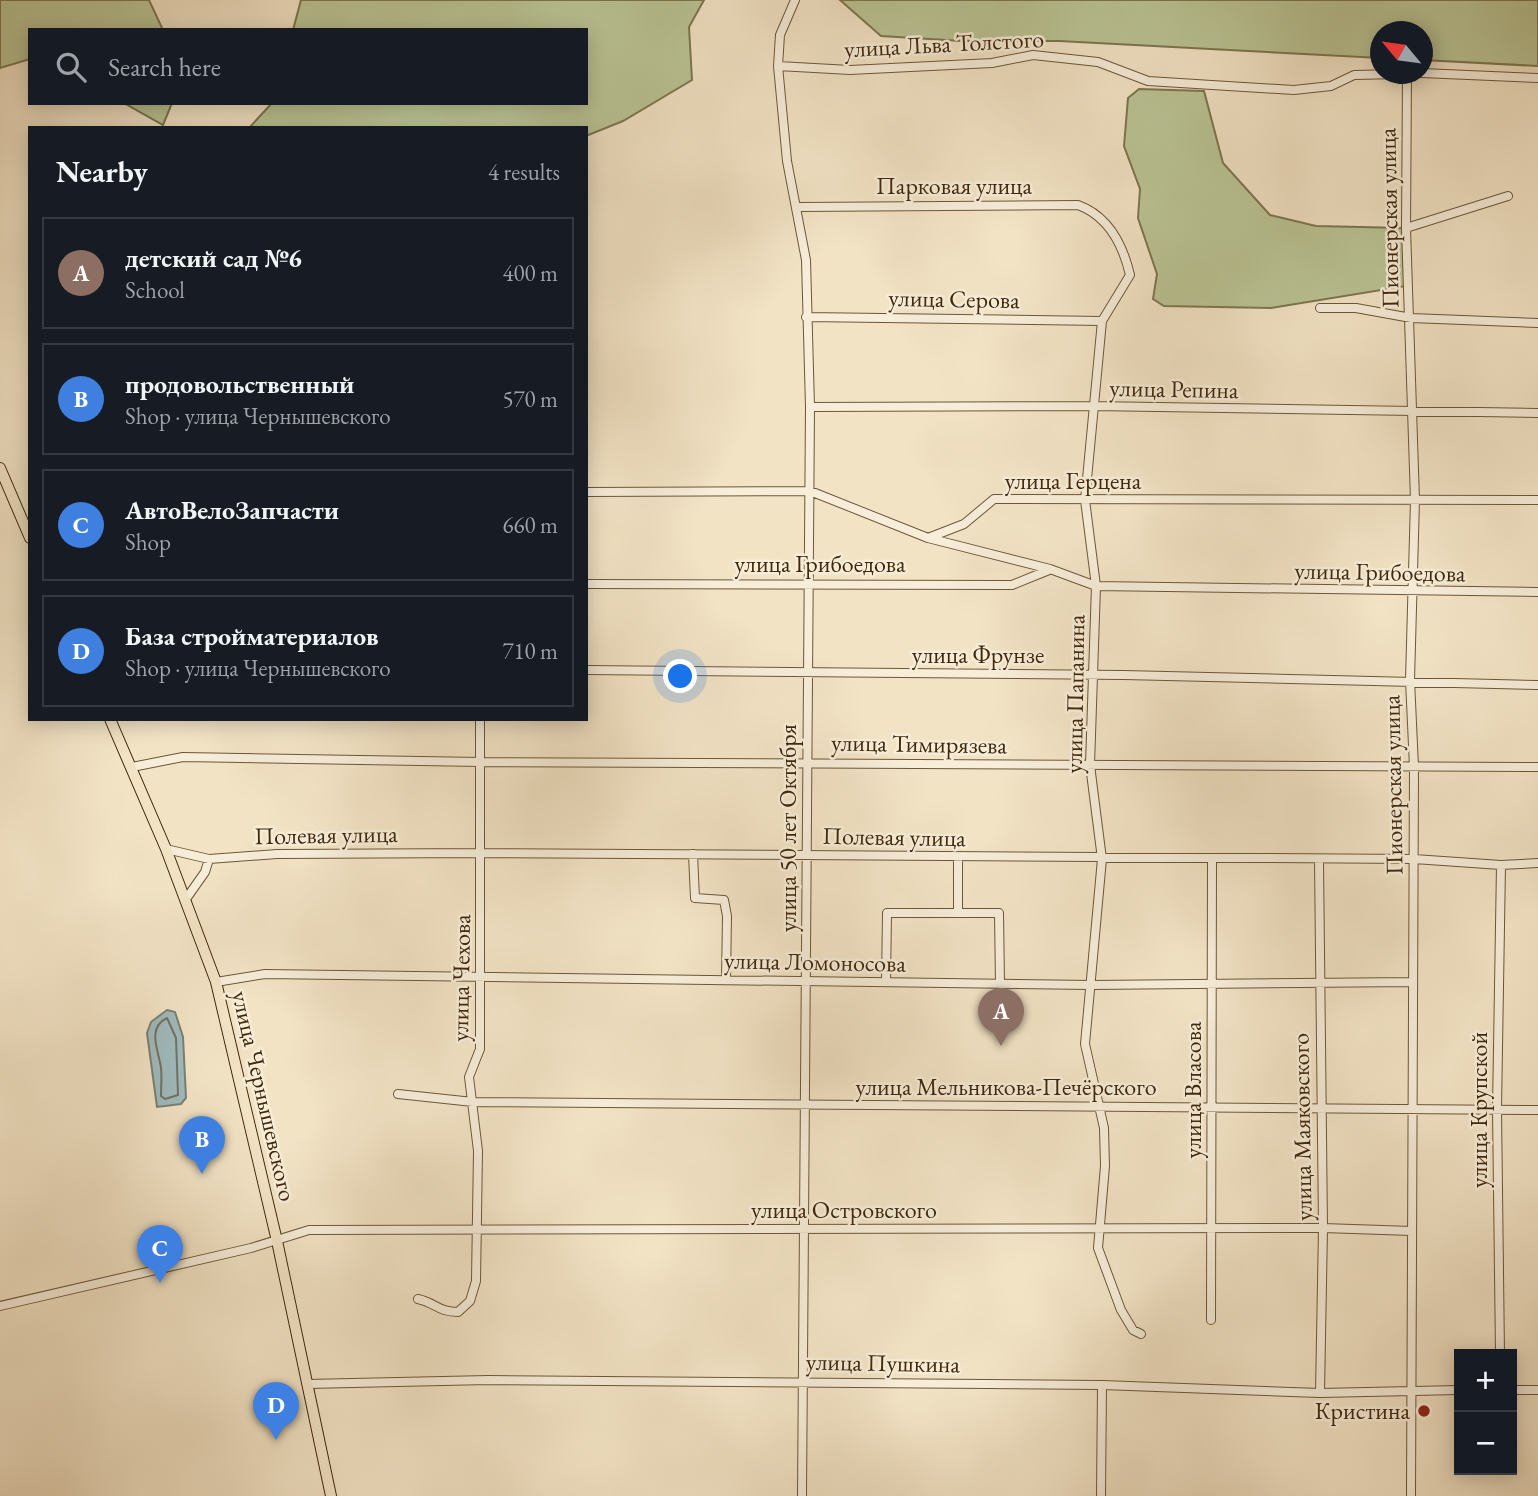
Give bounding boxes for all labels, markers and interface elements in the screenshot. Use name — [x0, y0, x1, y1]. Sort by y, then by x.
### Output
north arrow — [1370, 21, 1433, 84]
street label: улица Льва Толстого — [843, 23, 1045, 64]
search box — [28, 28, 588, 105]
icon: search — [52, 48, 90, 86]
text: Search here — [108, 50, 221, 84]
street label: Пионерская улица — [1371, 127, 1406, 308]
text: Nearby — [56, 152, 148, 191]
text: 4 results — [488, 157, 560, 187]
street label: Парковая улица — [876, 170, 1032, 201]
text: детский сад №6 — [125, 241, 302, 275]
text: A — [73, 258, 89, 288]
text: 400 m — [502, 258, 558, 288]
text: School — [125, 275, 185, 305]
street label: улица Серова — [888, 282, 1020, 315]
text: продовольственный — [125, 367, 354, 401]
street label: улица Репина — [1109, 372, 1239, 405]
text: B — [74, 384, 88, 414]
text: 570 m — [502, 384, 558, 414]
text: Shop · улица Чернышевского — [125, 401, 391, 431]
street label: улица Герцена — [1005, 465, 1142, 496]
text: АвтоВелоЗапчасти — [125, 493, 339, 527]
text: C — [73, 510, 89, 540]
text: 660 m — [502, 510, 558, 540]
text: Shop — [125, 527, 171, 557]
street label: улица Грибоедова — [734, 548, 906, 579]
street label: улица Грибоедова — [1294, 555, 1466, 588]
street label: улица Папанина — [1058, 614, 1091, 774]
text: База стройматериалов — [125, 619, 379, 653]
text: D — [72, 636, 90, 666]
text: 710 m — [502, 636, 558, 666]
street label: улица Фрунзе — [912, 639, 1044, 670]
text: Shop · улица Чернышевского — [125, 653, 391, 683]
your location — [663, 659, 697, 693]
street label: Пионерская улица — [1375, 694, 1410, 875]
street label: улица 50 лет Октября — [772, 724, 803, 932]
street label: улица Тимирязева — [831, 726, 1008, 761]
street label: Полевая улица — [254, 818, 398, 851]
street label: Полевая улица — [822, 820, 966, 853]
street label: улица Чехова — [444, 914, 477, 1042]
street label: улица Ломоносова — [724, 944, 907, 979]
street label: улица Чернышевского — [225, 988, 304, 1204]
pin: A — [978, 988, 1024, 1046]
street label: улица Власова — [1177, 1021, 1208, 1158]
street label: улица Крупской — [1463, 1032, 1494, 1188]
street label: улица Маяковского — [1284, 1033, 1319, 1221]
street label: улица Мельникова-Печёрского — [855, 1071, 1157, 1102]
pin: B — [179, 1116, 225, 1174]
street label: улица Островского — [751, 1194, 937, 1225]
pin: C — [137, 1225, 183, 1283]
street label: улица Пушкина — [806, 1346, 961, 1379]
map controls — [1454, 1349, 1517, 1475]
button: + — [1454, 1349, 1517, 1412]
pin: D — [253, 1382, 299, 1440]
place label: Кристина — [1315, 1395, 1410, 1426]
marker: Кристина — [1416, 1403, 1432, 1419]
button: − — [1454, 1412, 1517, 1475]

